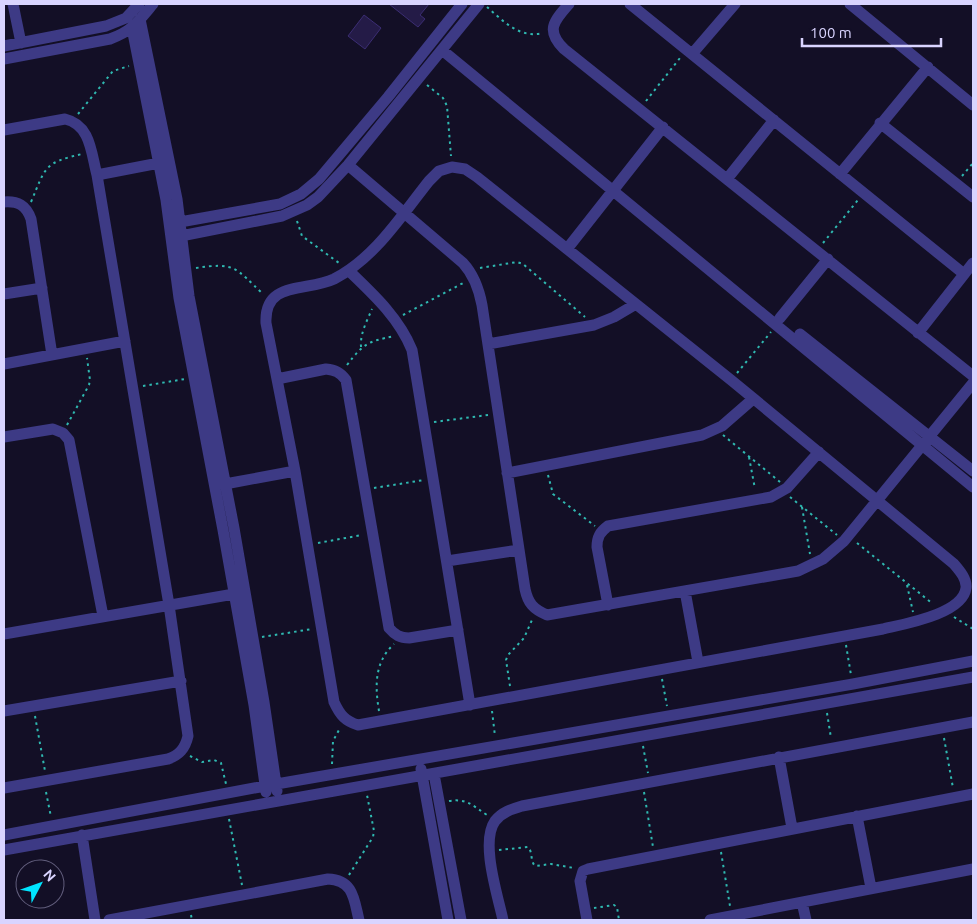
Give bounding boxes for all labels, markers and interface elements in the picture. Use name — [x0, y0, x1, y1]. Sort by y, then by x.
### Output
scale bar — [802, 15, 941, 47]
text: 100 m — [810, 24, 852, 41]
north arrow — [15, 859, 65, 909]
text: N — [40, 866, 59, 885]

